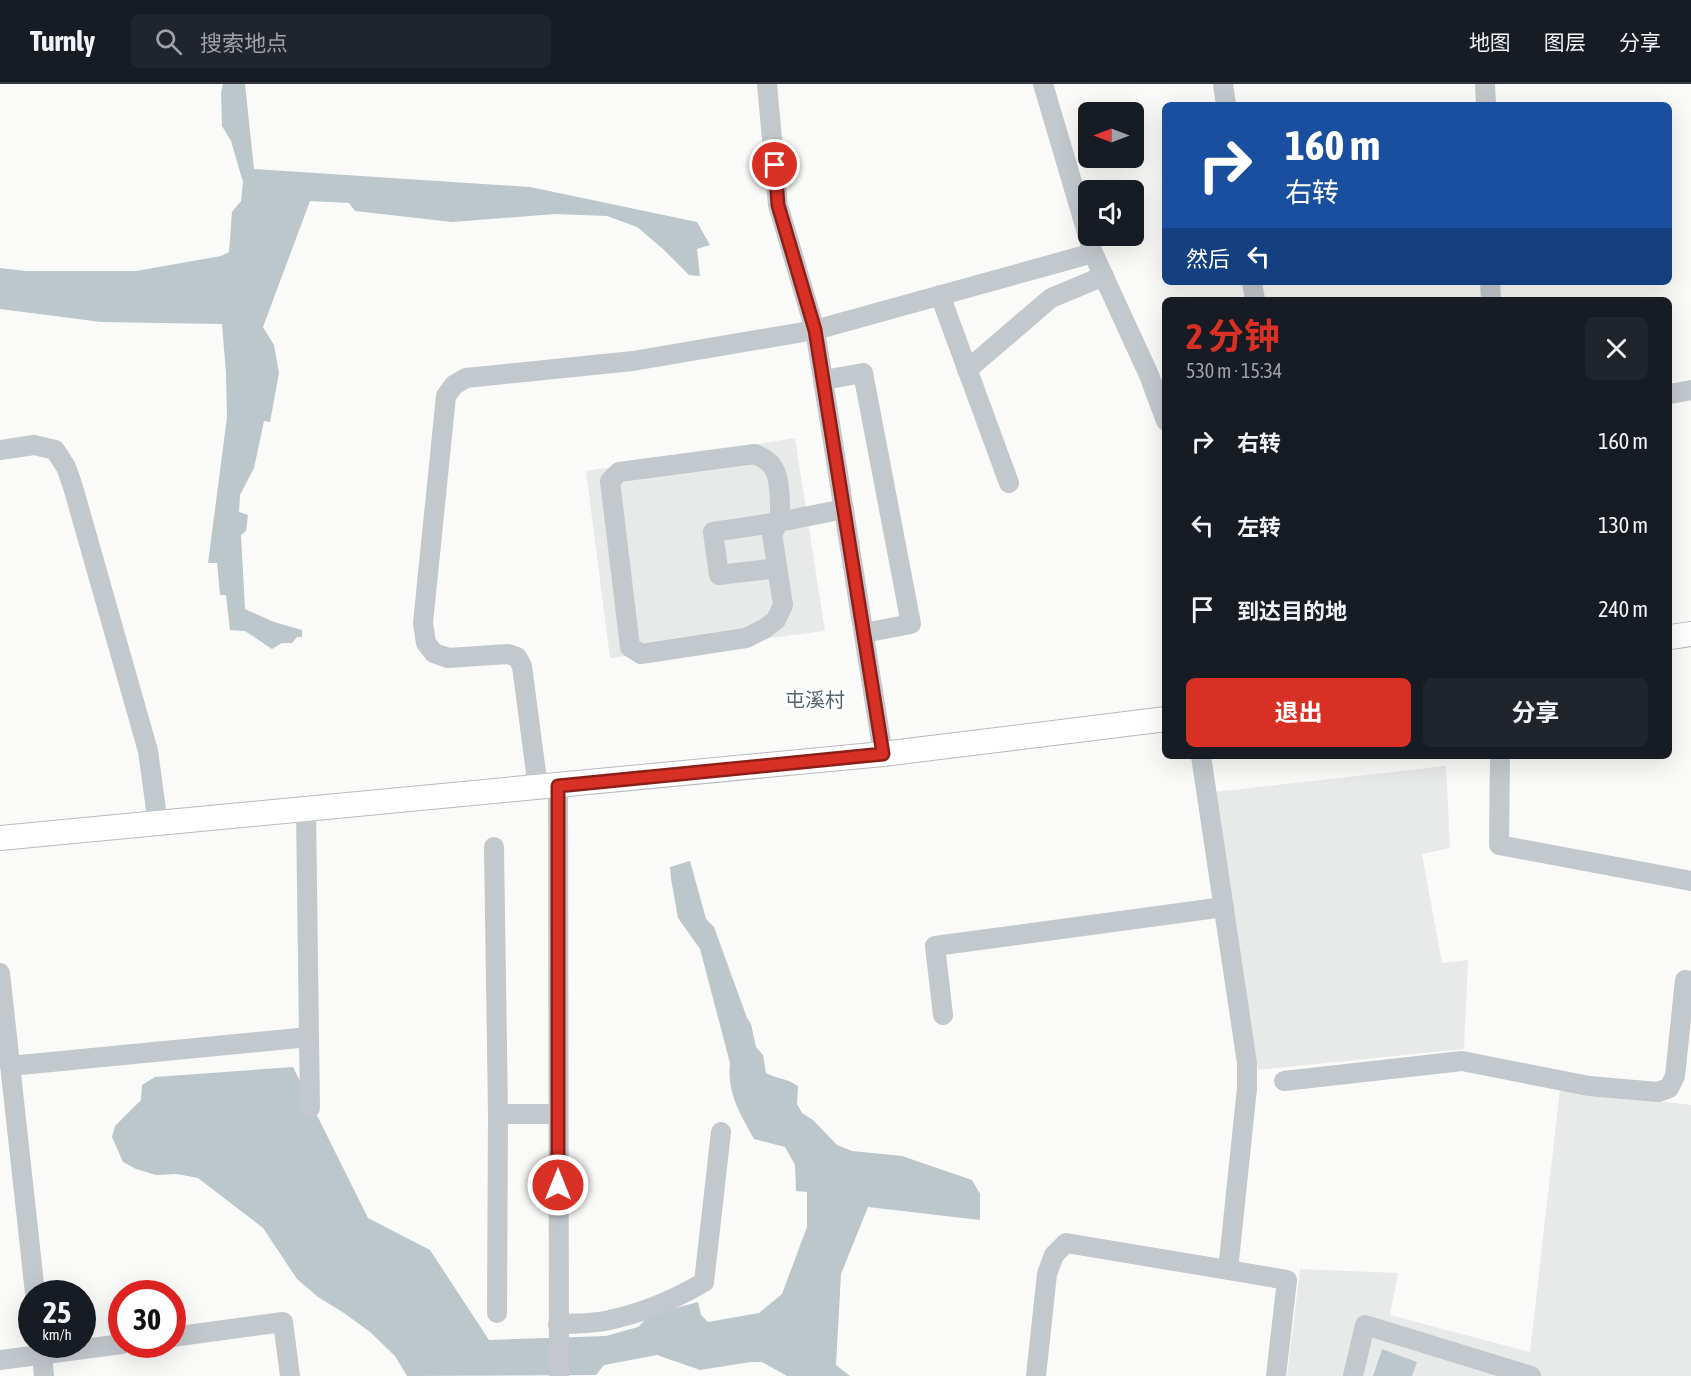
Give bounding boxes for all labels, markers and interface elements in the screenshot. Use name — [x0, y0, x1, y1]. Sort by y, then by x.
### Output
search box — [131, 14, 551, 68]
text: Turnly — [30, 25, 95, 57]
icon: search — [152, 25, 185, 58]
text: 搜索地点 — [200, 30, 288, 56]
text: 地图 — [1469, 30, 1511, 54]
text: 图层 — [1544, 30, 1586, 54]
text: 分享 — [1619, 30, 1661, 54]
north arrow — [1078, 102, 1144, 168]
map controls — [1078, 102, 1144, 246]
text: 160 m — [1285, 121, 1380, 169]
icon: right — [1186, 126, 1264, 204]
pin — [749, 139, 800, 190]
icon: arrive — [758, 148, 791, 181]
text: 右转 — [1285, 177, 1339, 208]
button: sound — [1078, 180, 1144, 246]
icon: left — [1242, 240, 1275, 273]
text: 然后 — [1186, 246, 1230, 272]
text: 2 分钟 — [1186, 315, 1280, 357]
button: close — [1585, 317, 1648, 380]
text: 530 m · 15:34 — [1186, 359, 1282, 382]
icon: right — [1186, 425, 1219, 458]
text: 160 m — [1598, 428, 1648, 454]
text: 右转 — [1237, 430, 1281, 456]
icon: left — [1186, 509, 1219, 542]
text: 130 m — [1598, 512, 1648, 538]
text: 左转 — [1237, 514, 1281, 540]
icon: arrive — [1186, 593, 1219, 626]
text: 240 m — [1598, 596, 1648, 622]
text: 到达目的地 — [1237, 598, 1347, 624]
button: 退出 — [1186, 678, 1411, 747]
button: 分享 — [1423, 678, 1648, 747]
district label: 屯溪村 — [785, 688, 845, 711]
position arrow — [526, 1153, 590, 1217]
speed limit sign: 30 — [108, 1280, 186, 1358]
text: 25 — [43, 1295, 71, 1329]
text: km/h — [42, 1326, 72, 1343]

